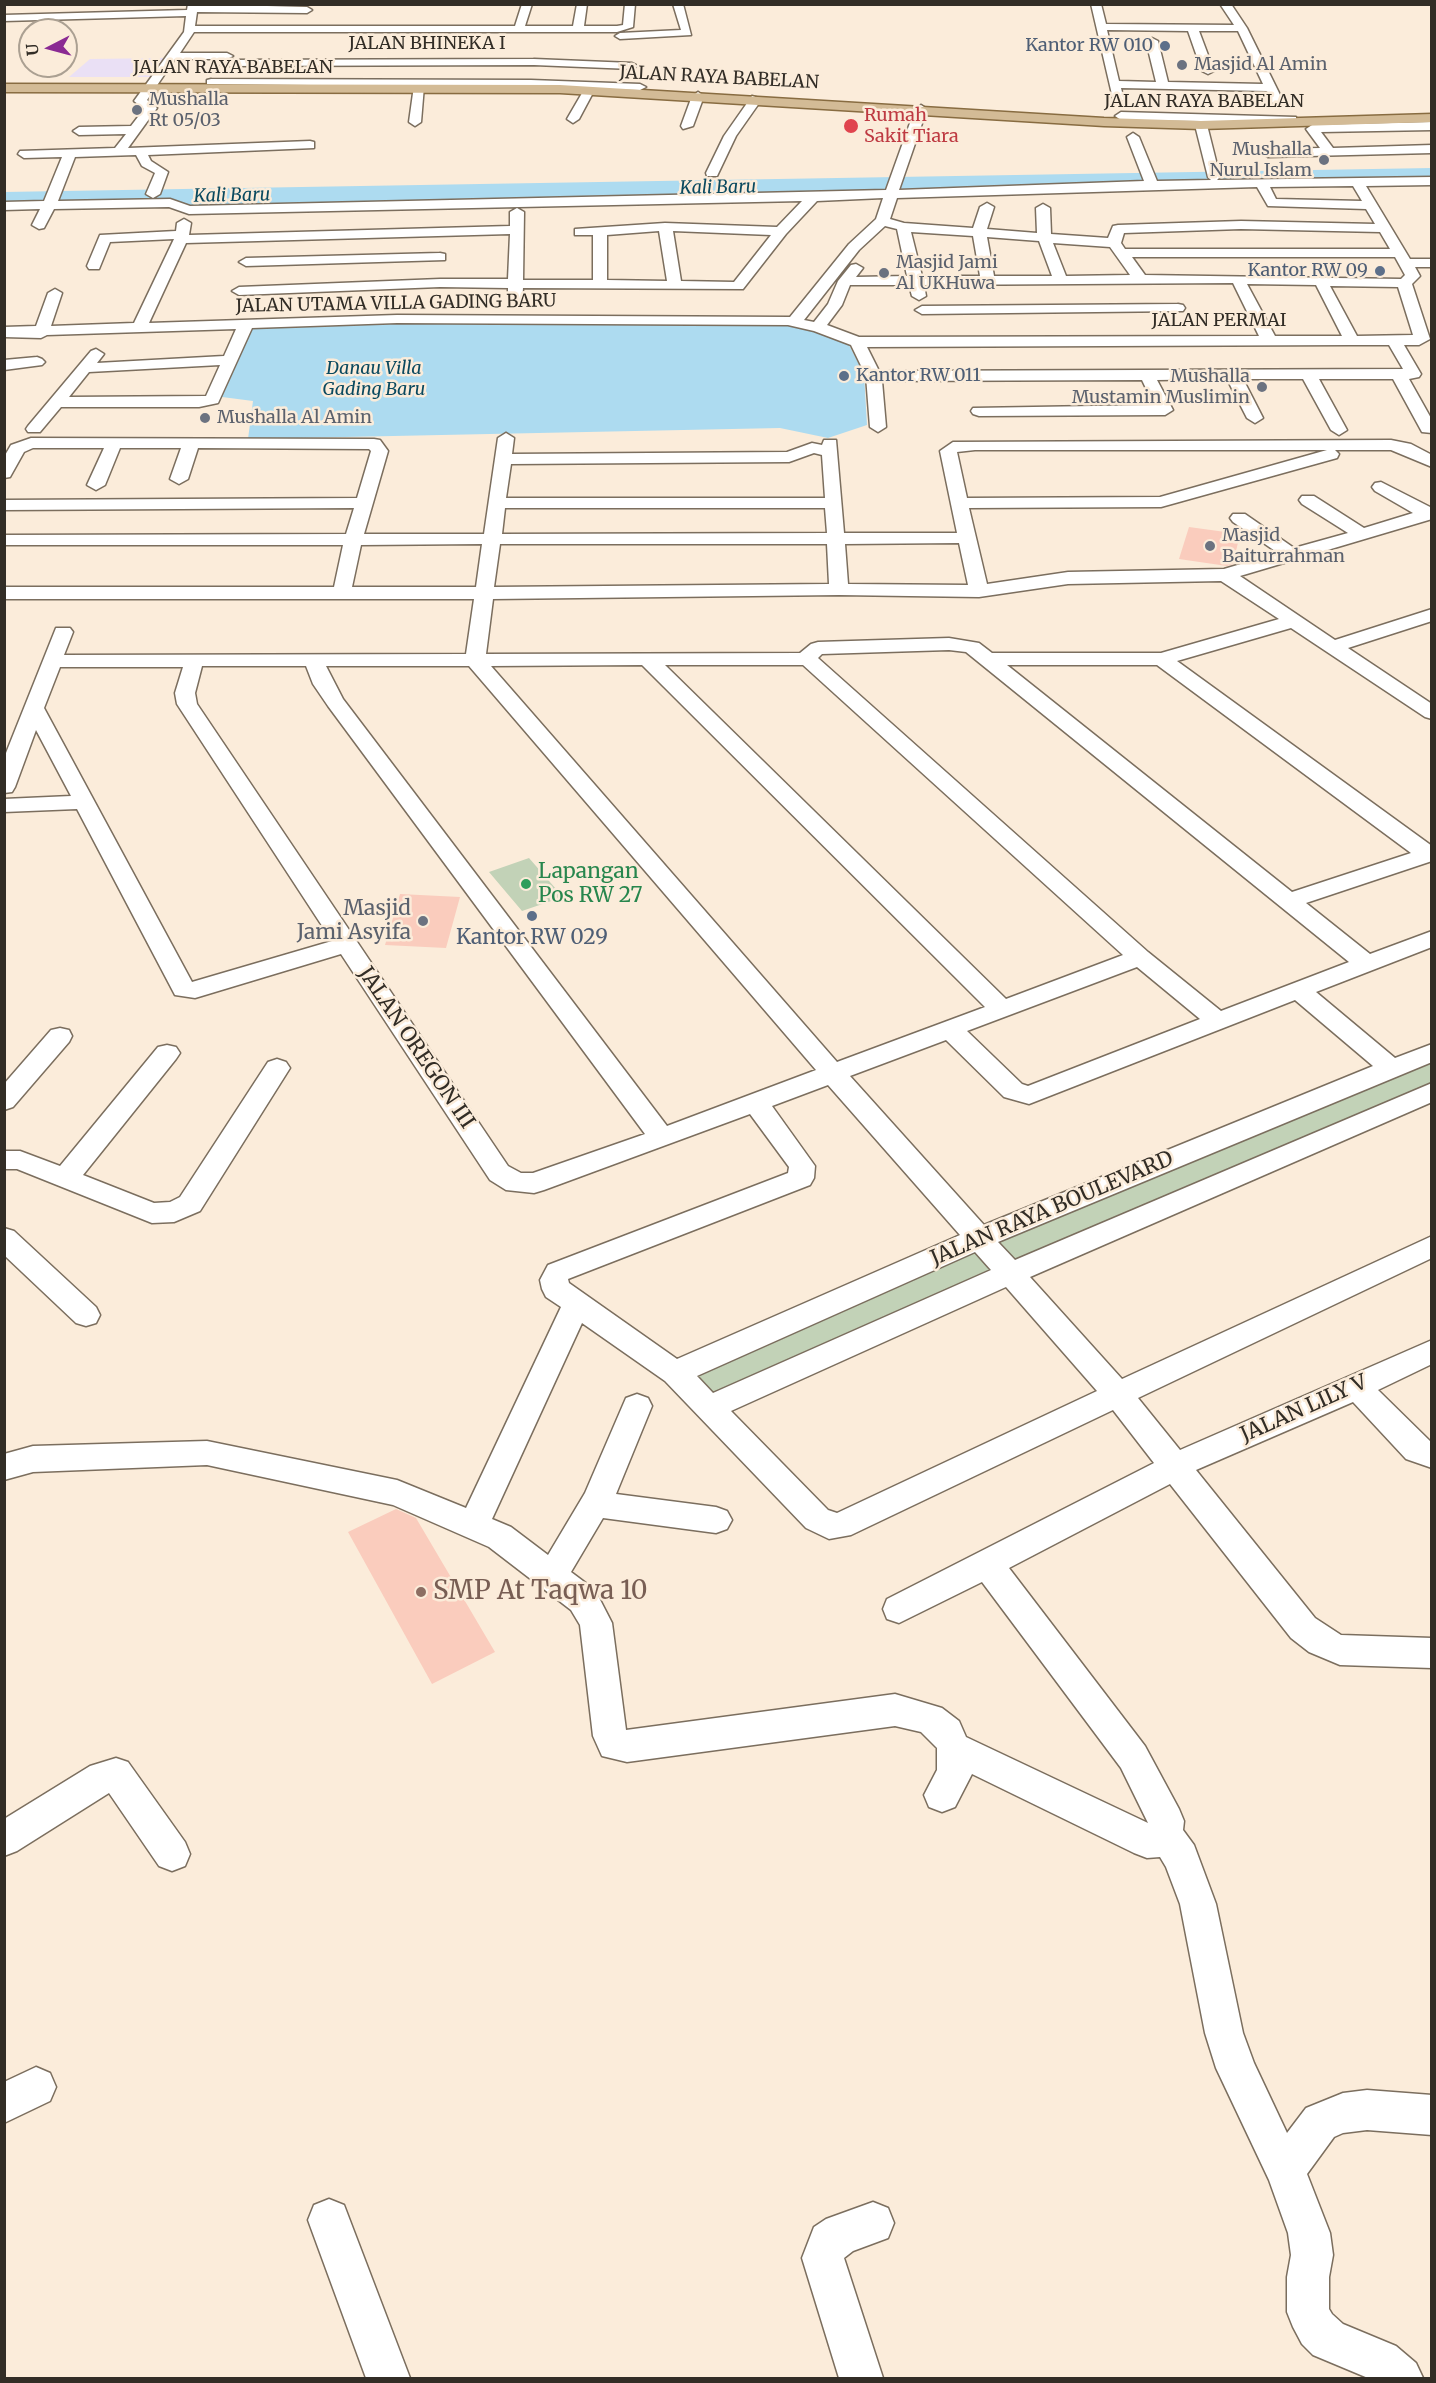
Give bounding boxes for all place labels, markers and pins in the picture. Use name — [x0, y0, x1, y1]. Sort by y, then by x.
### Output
place label: Kantor RW 010 — [1025, 35, 1153, 57]
marker: Kantor RW 010 — [1158, 39, 1172, 53]
place label: Masjid Al Amin — [1194, 54, 1327, 76]
marker: Masjid Al Amin — [1175, 58, 1189, 72]
place label: Mushalla Rt 05/03 — [149, 89, 229, 132]
marker: Mushalla Rt 05/03 — [130, 103, 144, 117]
place label: Rumah Sakit Tiara — [864, 105, 959, 148]
marker: Rumah Sakit Tiara — [842, 117, 860, 135]
place label: Mushalla Nurul Islam — [1210, 139, 1312, 182]
marker: Mushalla Nurul Islam — [1317, 153, 1331, 167]
place label: Masjid Jami Al UKHuwa — [896, 252, 998, 294]
place label: Kantor RW 09 — [1248, 260, 1368, 282]
marker: Kantor RW 09 — [1373, 264, 1387, 278]
marker: Masjid Jami Al UKHuwa — [877, 266, 891, 280]
place label: Kantor RW 011 — [856, 365, 981, 387]
place label: Mushalla Mustamin Muslimin — [1072, 366, 1250, 409]
marker: Kantor RW 011 — [837, 369, 851, 383]
marker: Mushalla Mustamin Muslimin — [1255, 380, 1269, 394]
place label: Mushalla Al Amin — [217, 407, 372, 429]
marker: Mushalla Al Amin — [198, 411, 212, 425]
place label: Masjid Baiturrahman — [1222, 525, 1345, 568]
marker: Masjid Baiturrahman — [1203, 539, 1217, 553]
place label: Lapangan Pos RW 27 — [538, 859, 642, 909]
marker: Lapangan Pos RW 27 — [519, 877, 533, 891]
place label: Masjid Jami Asyifa — [297, 896, 411, 946]
marker: Kantor RW 029 — [525, 909, 539, 923]
marker: Masjid Jami Asyifa — [416, 914, 430, 928]
place label: Kantor RW 029 — [456, 925, 608, 951]
place label: SMP At Taqwa 10 — [433, 1576, 648, 1608]
marker: SMP At Taqwa 10 — [414, 1585, 428, 1599]

